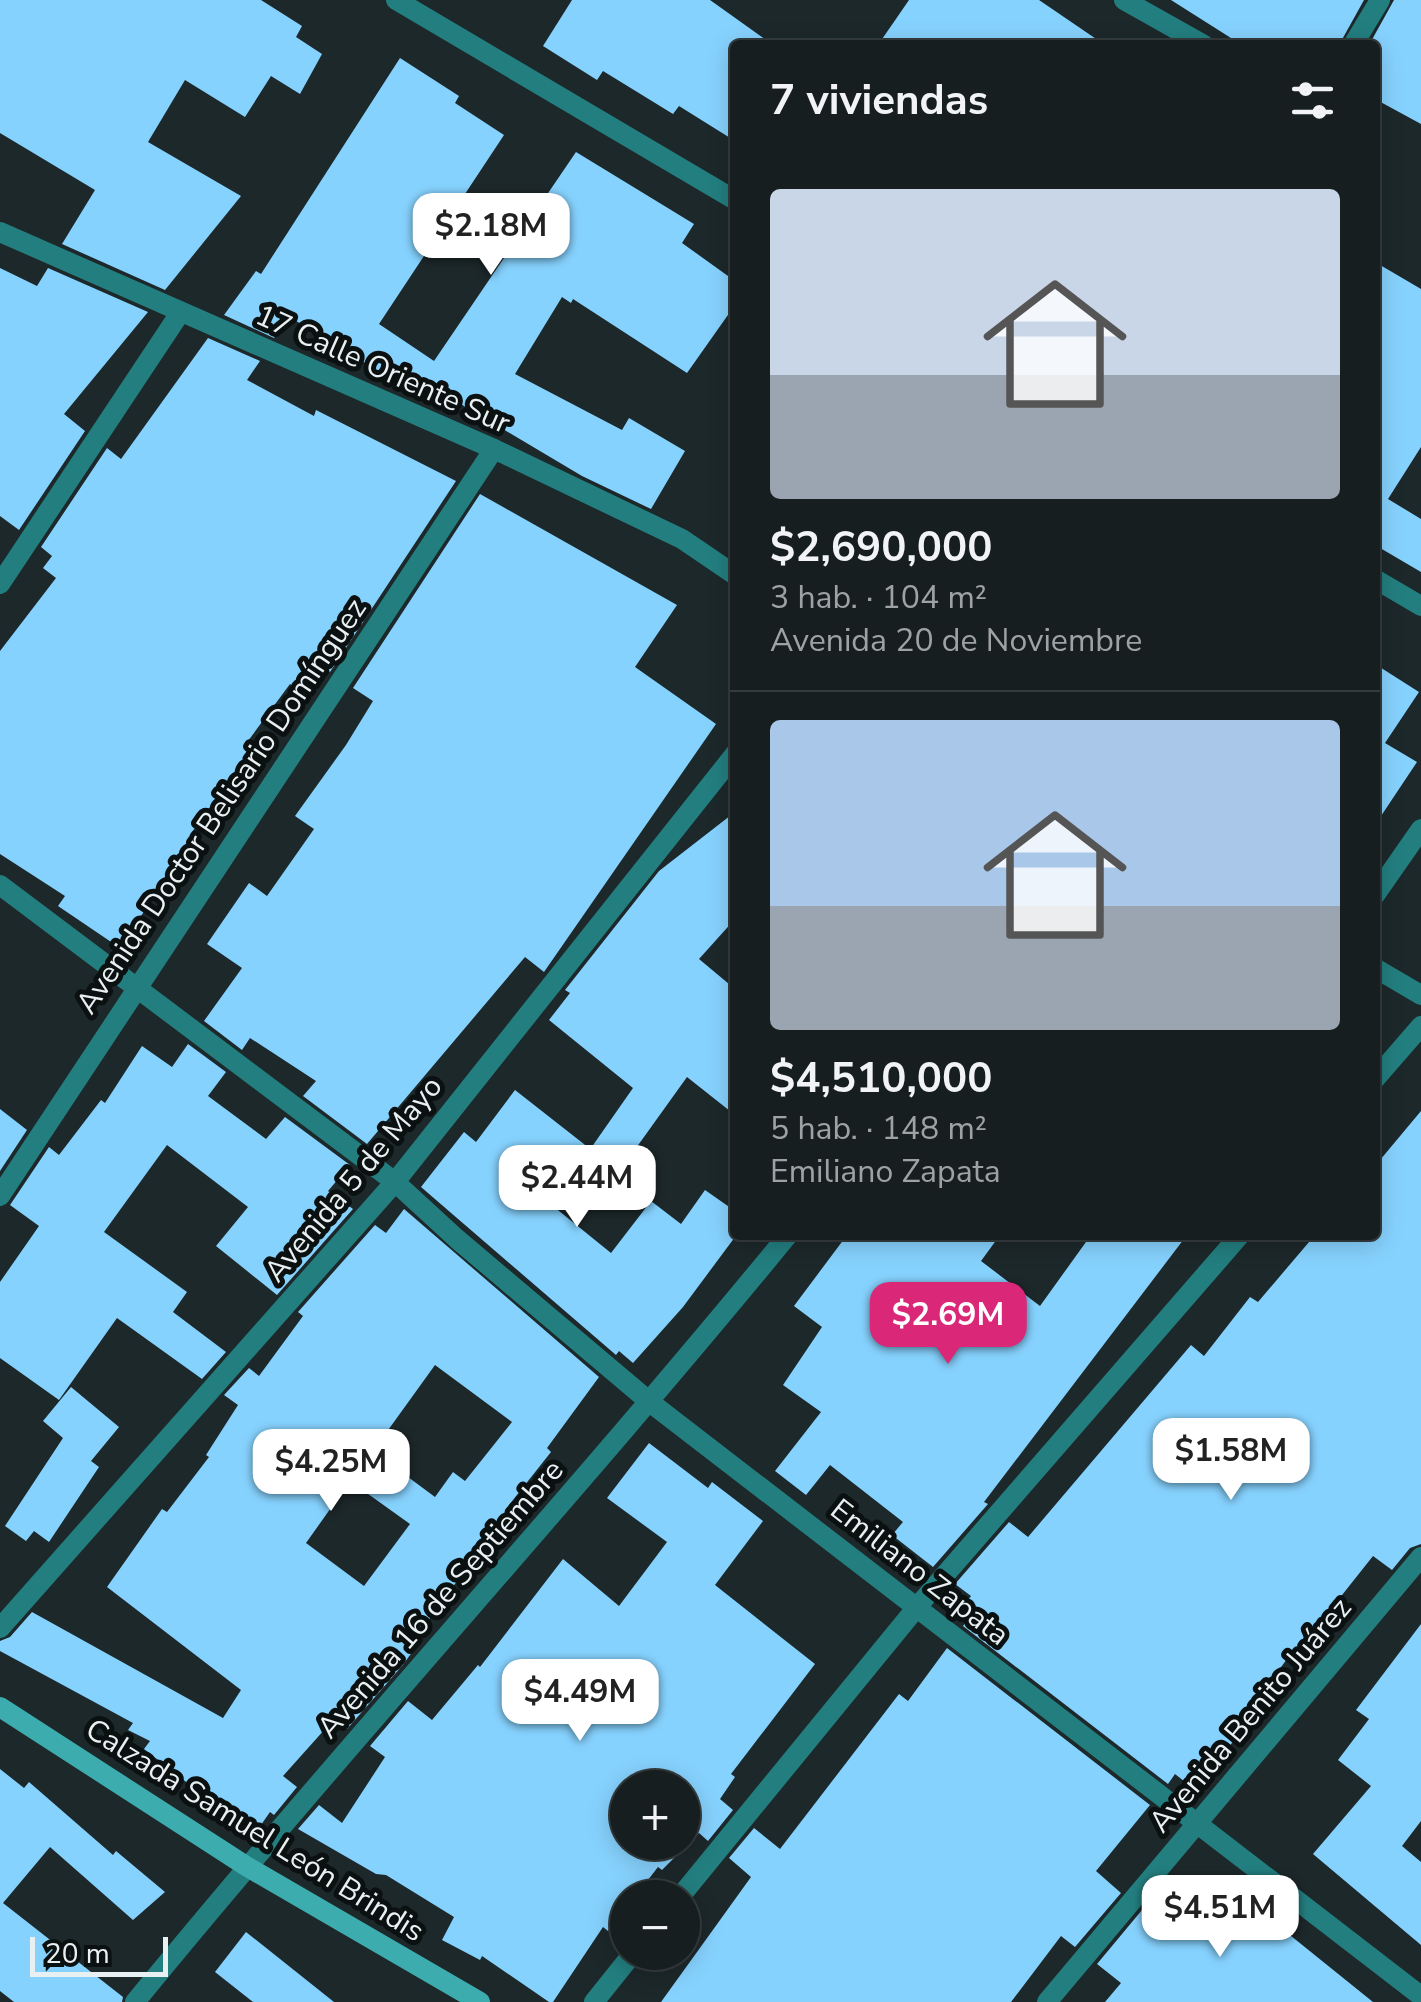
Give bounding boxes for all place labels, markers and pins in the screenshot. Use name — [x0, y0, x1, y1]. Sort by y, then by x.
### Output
pin: $2.18M — [410, 193, 572, 278]
pin: $2.44M — [496, 1145, 658, 1230]
pin: $2.69M — [867, 1282, 1029, 1367]
pin: $1.58M — [1150, 1418, 1312, 1503]
pin: $4.25M — [250, 1429, 412, 1514]
pin: $4.49M — [499, 1659, 661, 1744]
pin: $4.51M — [1139, 1875, 1301, 1960]

